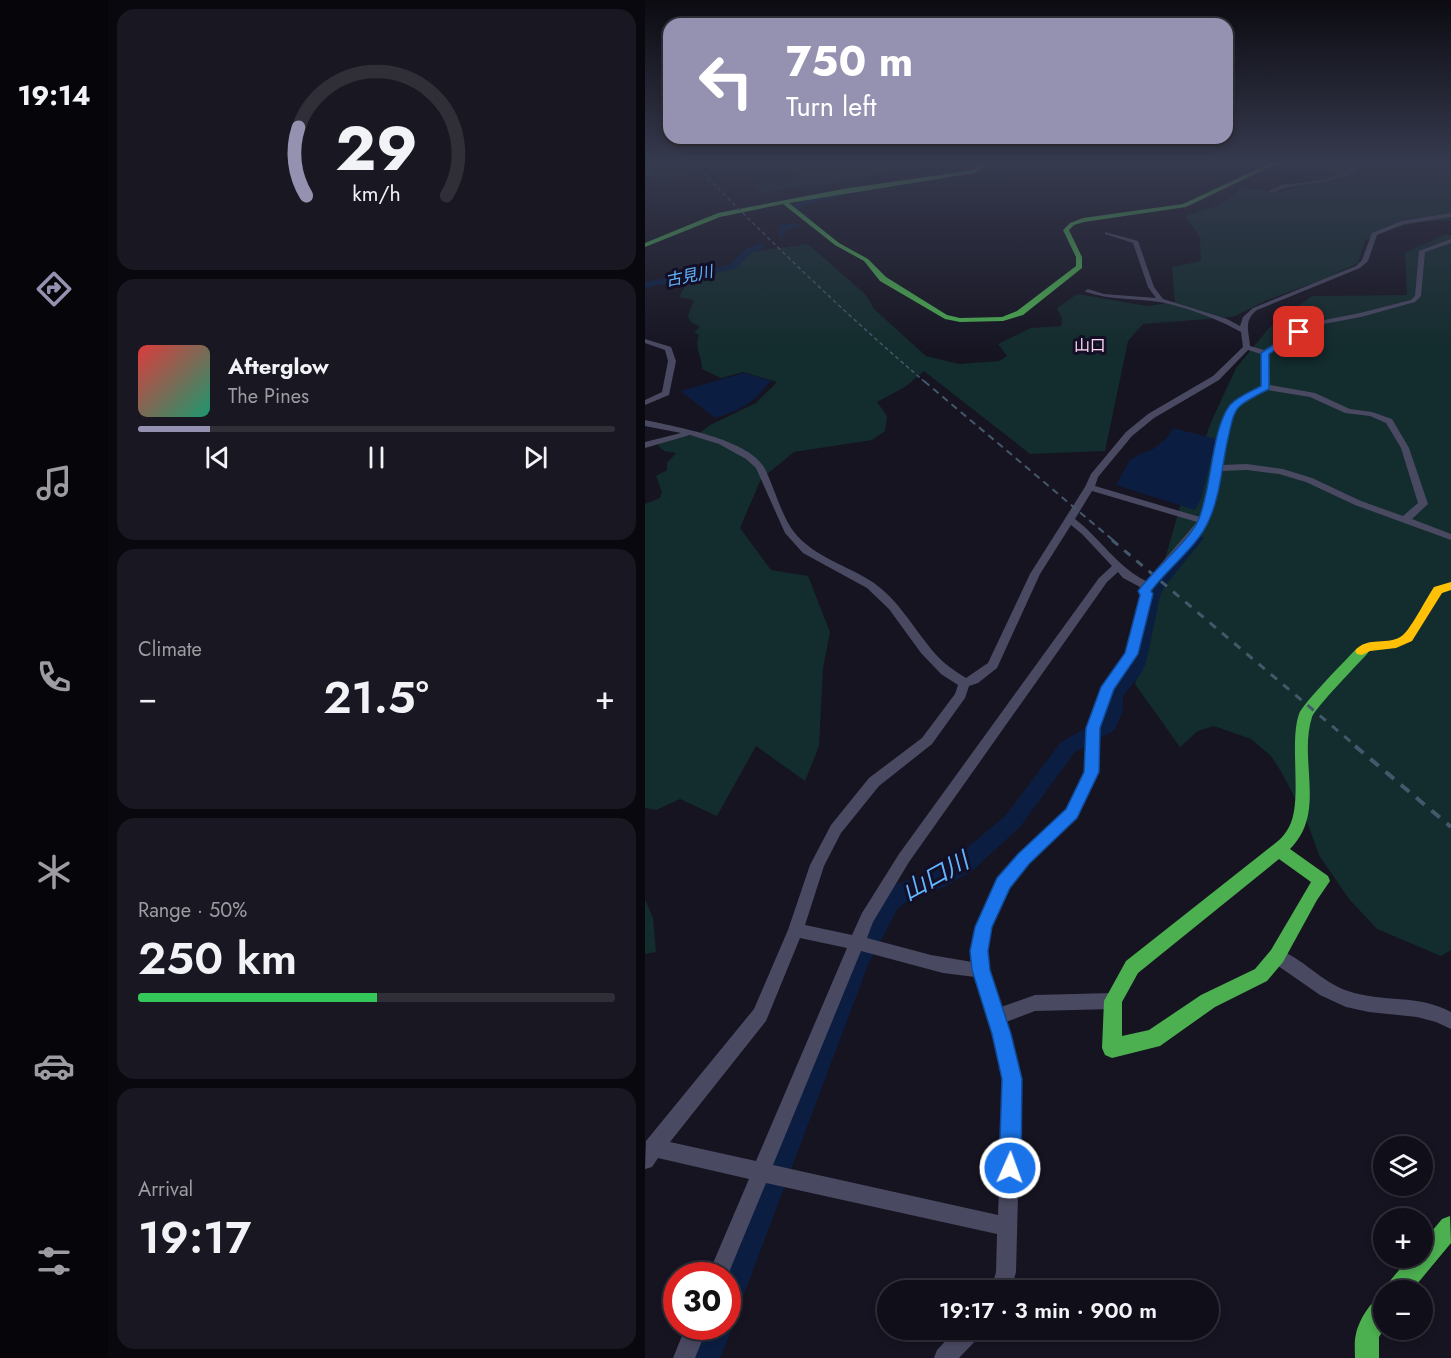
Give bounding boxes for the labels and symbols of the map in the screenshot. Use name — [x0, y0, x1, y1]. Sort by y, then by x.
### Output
water label: 古見川 — [663, 259, 717, 292]
pin — [1273, 306, 1324, 357]
district label: 山口 — [1074, 334, 1106, 357]
water label: 山口川 — [895, 842, 978, 909]
position arrow — [978, 1136, 1042, 1200]
speed limit sign: 30 — [663, 1262, 741, 1340]

